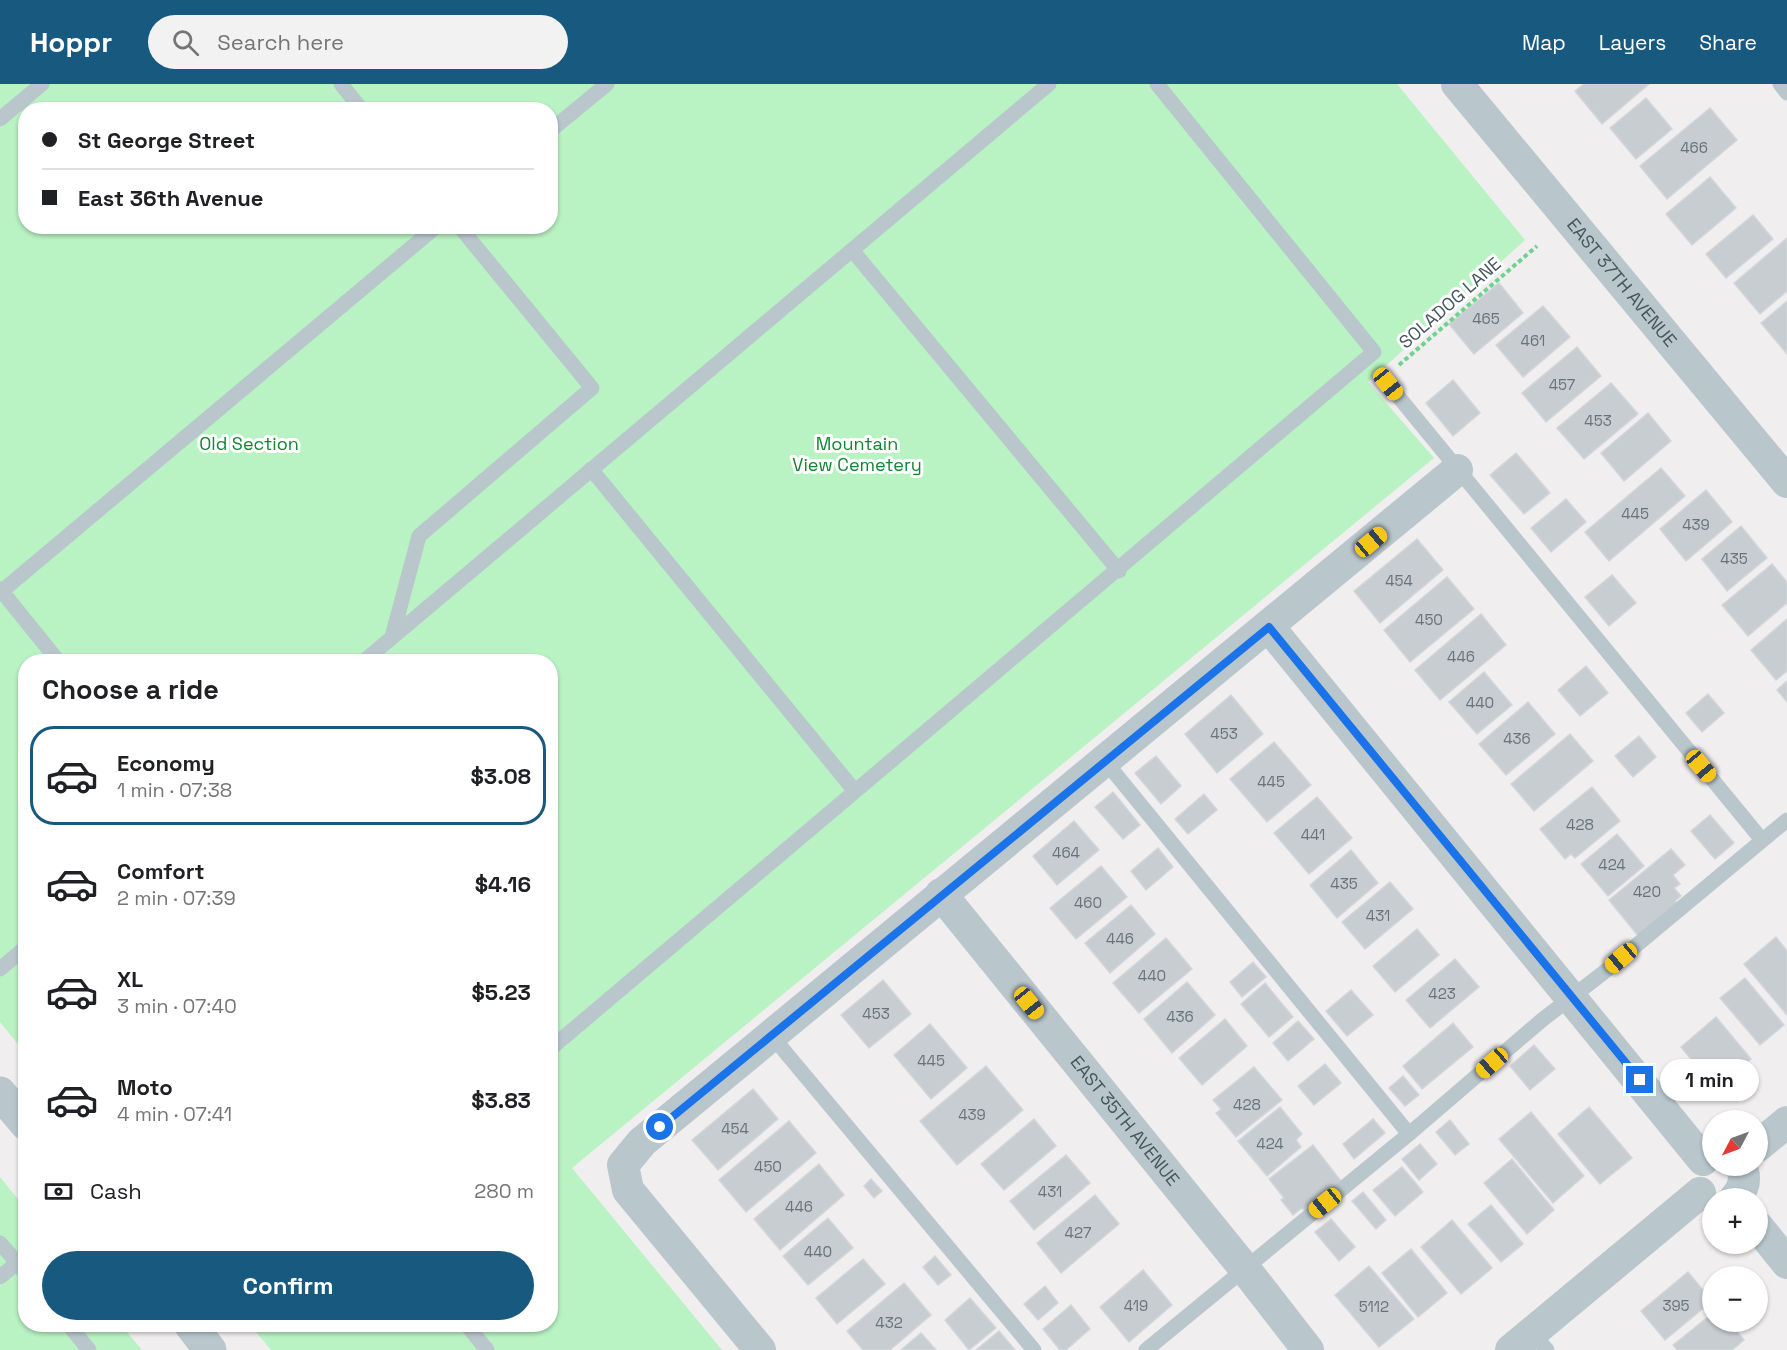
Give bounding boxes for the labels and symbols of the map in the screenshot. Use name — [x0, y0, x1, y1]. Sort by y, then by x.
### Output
house number: 466 — [1680, 138, 1708, 157]
street label: EAST 37TH AVENUE — [1562, 213, 1682, 351]
street label: SOLADOG LANE — [1394, 252, 1506, 353]
house number: 465 — [1472, 309, 1500, 328]
house number: 461 — [1521, 331, 1545, 350]
car — [1370, 364, 1406, 404]
house number: 457 — [1549, 375, 1575, 394]
house number: 453 — [1584, 411, 1612, 430]
park label: Old Section — [199, 432, 299, 455]
park label: Mountain View Cemetery — [792, 432, 922, 476]
house number: 445 — [1621, 504, 1649, 523]
house number: 439 — [1682, 515, 1710, 534]
car — [1351, 524, 1391, 560]
house number: 435 — [1720, 549, 1748, 568]
house number: 454 — [1385, 571, 1413, 590]
house number: 450 — [1415, 610, 1443, 629]
house number: 446 — [1447, 647, 1475, 666]
house number: 440 — [1466, 693, 1494, 712]
house number: 453 — [1210, 724, 1238, 743]
house number: 436 — [1503, 729, 1531, 748]
car — [1683, 746, 1719, 786]
house number: 445 — [1257, 772, 1285, 791]
house number: 428 — [1566, 815, 1594, 834]
house number: 441 — [1301, 825, 1325, 844]
house number: 464 — [1052, 843, 1080, 862]
house number: 424 — [1598, 855, 1626, 874]
house number: 435 — [1330, 874, 1358, 893]
house number: 420 — [1633, 882, 1661, 901]
house number: 460 — [1074, 893, 1102, 912]
house number: 431 — [1366, 906, 1390, 925]
house number: 446 — [1106, 929, 1134, 948]
car — [1601, 940, 1641, 976]
house number: 440 — [1138, 966, 1166, 985]
car — [1011, 983, 1047, 1023]
house number: 423 — [1428, 984, 1456, 1003]
house number: 453 — [862, 1004, 890, 1023]
house number: 436 — [1166, 1007, 1194, 1026]
car — [1473, 1044, 1511, 1082]
house number: 445 — [917, 1051, 945, 1070]
street label: EAST 35TH AVENUE — [1066, 1051, 1185, 1190]
callout: 1 min — [1661, 1059, 1760, 1101]
route end — [1626, 1066, 1653, 1093]
house number: 428 — [1233, 1095, 1261, 1114]
house number: 439 — [958, 1105, 986, 1124]
north arrow — [1702, 1110, 1768, 1176]
route start — [646, 1113, 673, 1140]
house number: 454 — [721, 1119, 749, 1138]
house number: 424 — [1256, 1134, 1284, 1153]
house number: 450 — [754, 1157, 782, 1176]
house number: 431 — [1038, 1182, 1062, 1201]
car — [1305, 1185, 1345, 1221]
house number: 446 — [785, 1197, 813, 1216]
house number: 427 — [1065, 1223, 1091, 1242]
house number: 440 — [804, 1242, 832, 1261]
house number: 419 — [1124, 1296, 1148, 1315]
house number: 395 — [1662, 1296, 1690, 1315]
house number: 5112 — [1359, 1297, 1389, 1316]
house number: 432 — [875, 1313, 903, 1332]

